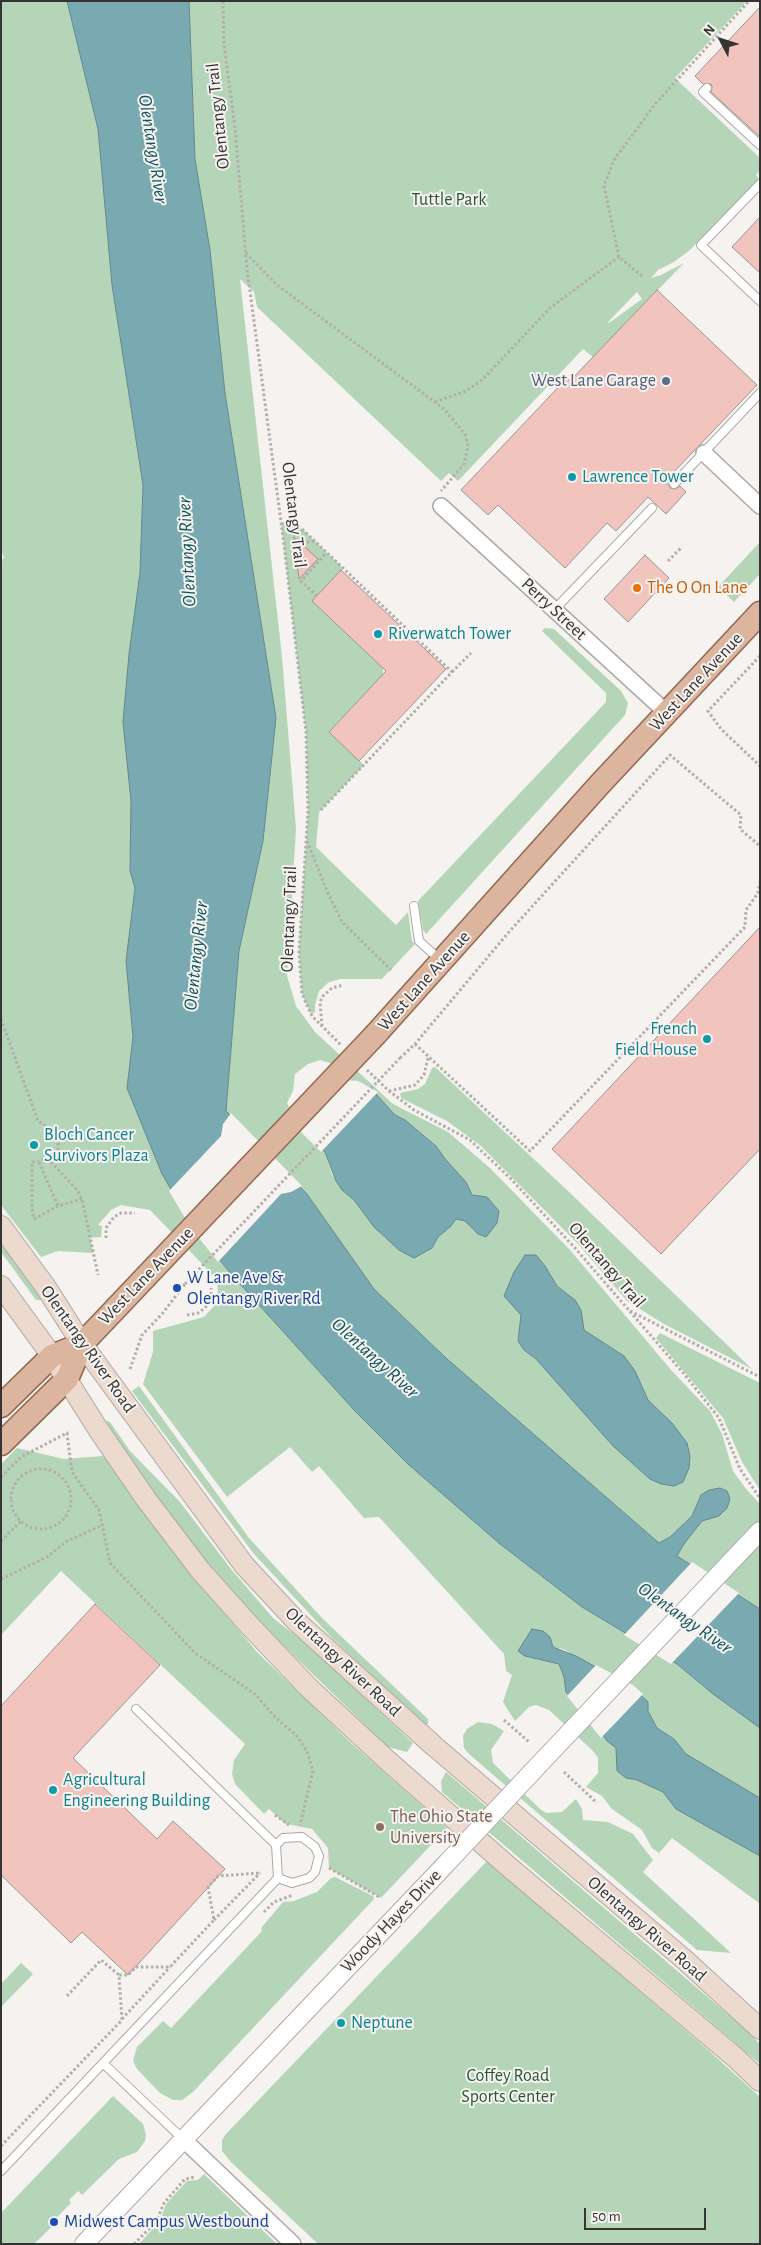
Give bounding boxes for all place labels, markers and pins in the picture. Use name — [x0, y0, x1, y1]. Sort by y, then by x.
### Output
place label: West Lane Garage — [531, 370, 656, 392]
marker: West Lane Garage — [660, 375, 672, 387]
place label: Lawrence Tower — [582, 466, 693, 488]
marker: Lawrence Tower — [566, 471, 578, 483]
place label: The O On Lane — [647, 577, 748, 599]
marker: The O On Lane — [631, 582, 643, 594]
place label: Riverwatch Tower — [388, 623, 511, 645]
marker: Riverwatch Tower — [372, 628, 384, 640]
place label: French Field House — [615, 1018, 697, 1060]
marker: French Field House — [701, 1033, 713, 1045]
place label: Bloch Cancer Survivors Plaza — [44, 1124, 149, 1166]
marker: Bloch Cancer Survivors Plaza — [28, 1139, 40, 1151]
place label: W Lane Ave & Olentangy River Rd — [187, 1267, 320, 1310]
marker: W Lane Ave & Olentangy River Rd — [171, 1282, 183, 1294]
place label: Agricultural Engineering Building — [63, 1769, 210, 1812]
marker: Agricultural Engineering Building — [47, 1784, 59, 1796]
place label: The Ohio State University — [390, 1806, 493, 1848]
marker: The Ohio State University — [374, 1821, 386, 1833]
place label: Neptune — [351, 2012, 413, 2034]
marker: Neptune — [335, 2017, 347, 2029]
place label: Midwest Campus Westbound — [64, 2211, 269, 2233]
marker: Midwest Campus Westbound — [48, 2216, 60, 2228]

